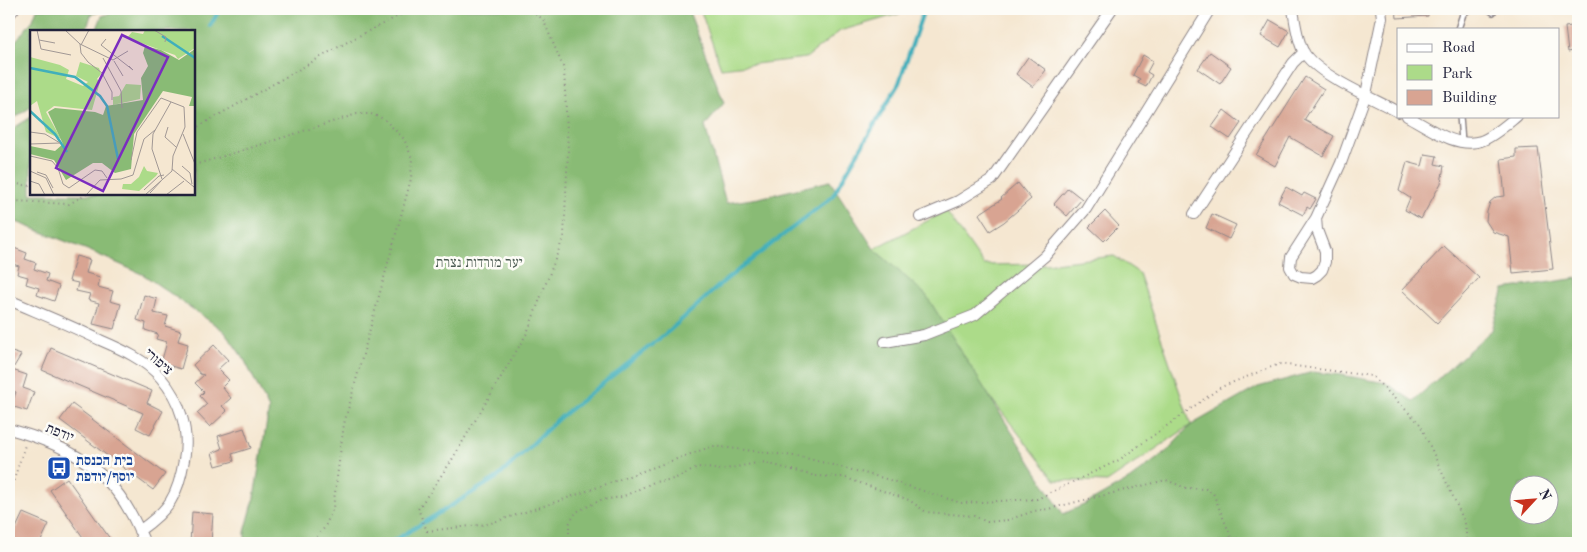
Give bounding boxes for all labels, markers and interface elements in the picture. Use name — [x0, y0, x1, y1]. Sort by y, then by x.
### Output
legend — [1397, 28, 1560, 118]
inset map — [30, 30, 195, 195]
text: Road — [1442, 41, 1476, 56]
text: Park — [1442, 67, 1473, 82]
text: Building — [1442, 91, 1497, 106]
park label: יער מורדות נצרת — [436, 256, 523, 270]
street label: ציפורי — [142, 346, 175, 378]
street label: יודפת — [44, 421, 76, 445]
place label: בית הכנסת יוסף/יודפת — [76, 454, 134, 485]
bus stop icon: בית הכנסת יוסף/יודפת — [46, 455, 72, 481]
north arrow — [1510, 474, 1560, 524]
text: N — [1536, 487, 1554, 503]

